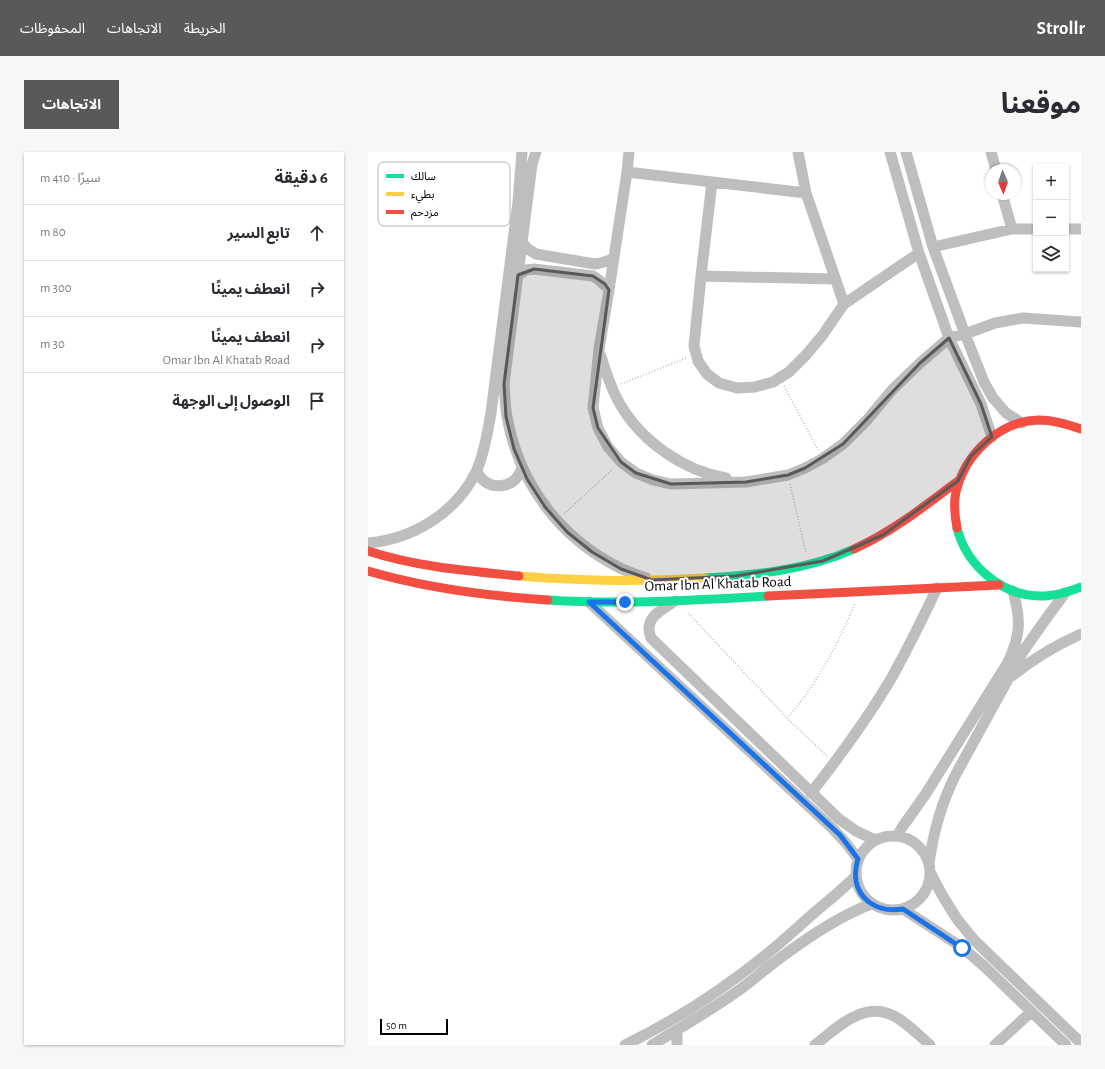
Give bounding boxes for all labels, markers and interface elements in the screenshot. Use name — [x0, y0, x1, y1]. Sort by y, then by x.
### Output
text: Strollr — [1037, 19, 1085, 38]
text: المحفوظات — [20, 22, 85, 36]
text: الاتجاهات — [107, 22, 162, 36]
text: الخريطة — [184, 22, 226, 36]
button: الاتجاهات — [24, 80, 119, 129]
text: موقعنا — [1001, 91, 1081, 119]
legend — [378, 162, 510, 226]
north arrow — [985, 164, 1021, 200]
map controls — [1033, 164, 1069, 272]
button: + — [1033, 164, 1069, 200]
text: 6 دقيقة — [274, 169, 328, 186]
text: سالك — [411, 171, 436, 182]
text: سيرًا · 410 m — [40, 172, 100, 185]
text: بطيء — [411, 189, 434, 204]
button: − — [1033, 200, 1069, 236]
text: مزدحم — [411, 207, 439, 221]
icon: ahead — [306, 222, 328, 244]
text: 80 m — [40, 226, 66, 239]
text: تابع السير — [228, 226, 290, 241]
button: layers — [1033, 236, 1069, 272]
icon: right — [306, 278, 328, 300]
text: 300 m — [40, 282, 72, 295]
text: انعطف يمينًا — [211, 282, 290, 297]
text: انعطف يمينًا — [211, 330, 290, 345]
icon: right — [306, 334, 328, 356]
text: 30 m — [40, 338, 65, 351]
text: Omar Ibn Al Khatab Road — [163, 354, 290, 367]
icon: arrive — [306, 390, 328, 412]
text: الوصول إلى الوجهة — [172, 394, 290, 409]
street label: Omar Ibn Al Khatab Road — [644, 574, 792, 594]
route end — [616, 593, 634, 611]
route start — [953, 939, 971, 957]
scale bar — [380, 1017, 448, 1036]
text: 50 m — [386, 1020, 407, 1031]

